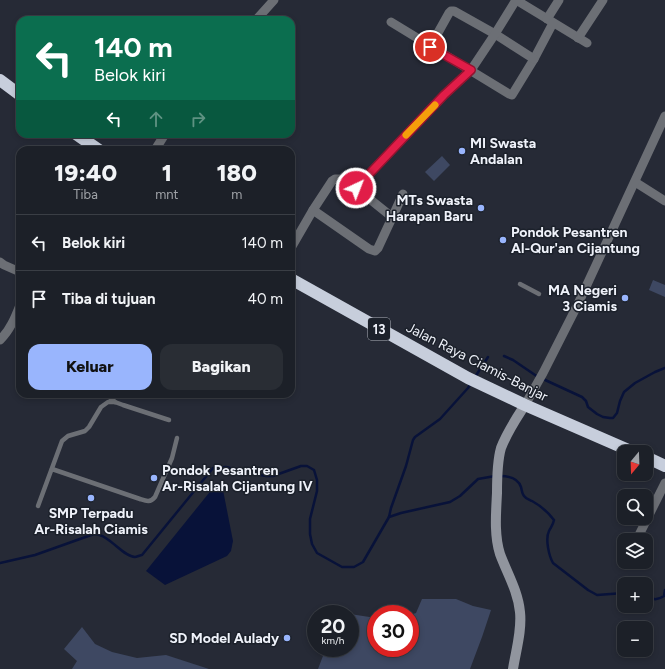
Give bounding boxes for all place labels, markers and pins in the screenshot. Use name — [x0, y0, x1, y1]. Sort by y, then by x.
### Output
pin — [413, 30, 447, 64]
place label: MI Swasta Andalan — [470, 135, 536, 168]
marker: MI Swasta Andalan — [457, 146, 467, 156]
place label: MTs Swasta Harapan Baru — [386, 192, 473, 225]
marker: MTs Swasta Harapan Baru — [476, 203, 486, 213]
place label: Pondok Pesantren Al-Qur'an Cijantung — [511, 224, 640, 257]
marker: Pondok Pesantren Al-Qur'an Cijantung — [498, 235, 508, 245]
place label: MA Negeri 3 Ciamis — [548, 282, 617, 315]
marker: MA Negeri 3 Ciamis — [620, 293, 630, 303]
place label: Pondok Pesantren Ar-Risalah Cijantung IV — [162, 462, 313, 495]
marker: Pondok Pesantren Ar-Risalah Cijantung IV — [149, 473, 159, 483]
marker: SMP Terpadu Ar-Risalah Ciamis — [86, 493, 96, 503]
place label: SMP Terpadu Ar-Risalah Ciamis — [34, 505, 148, 538]
place label: SD Model Aulady — [169, 630, 280, 647]
marker: SD Model Aulady — [282, 633, 292, 643]

